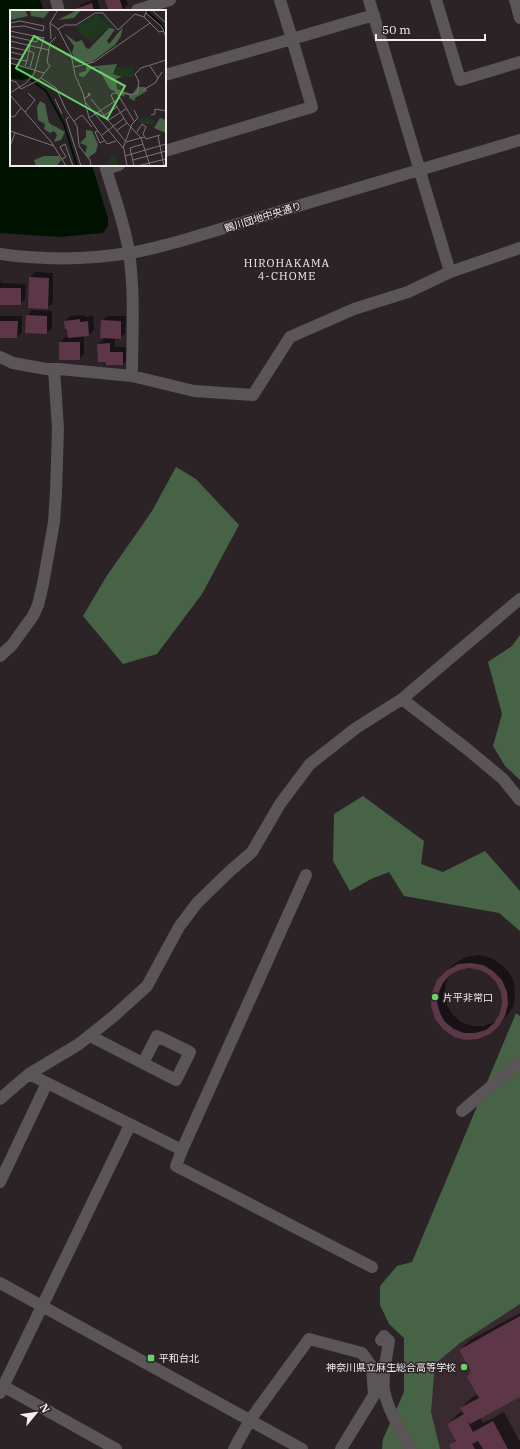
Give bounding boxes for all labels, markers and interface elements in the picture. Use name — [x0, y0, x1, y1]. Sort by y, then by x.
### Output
inset map — [10, 10, 166, 166]
scale bar — [376, 16, 485, 42]
text: 50 m — [382, 22, 411, 37]
street label: 鶴川団地中央通り — [223, 199, 303, 235]
district label: HIROHAKAMA 4-CHOME — [244, 256, 330, 283]
place label: 片平非常口 — [443, 991, 493, 1004]
marker: 片平非常口 — [430, 992, 440, 1002]
place label: 平和台北 — [159, 1352, 199, 1365]
marker: 平和台北 — [146, 1353, 156, 1363]
place label: 神奈川県立麻生総合高等学校 — [326, 1361, 456, 1374]
marker: 神奈川県立麻生総合高等学校 — [459, 1362, 469, 1372]
north arrow — [16, 1393, 56, 1433]
text: N — [37, 1401, 53, 1416]

